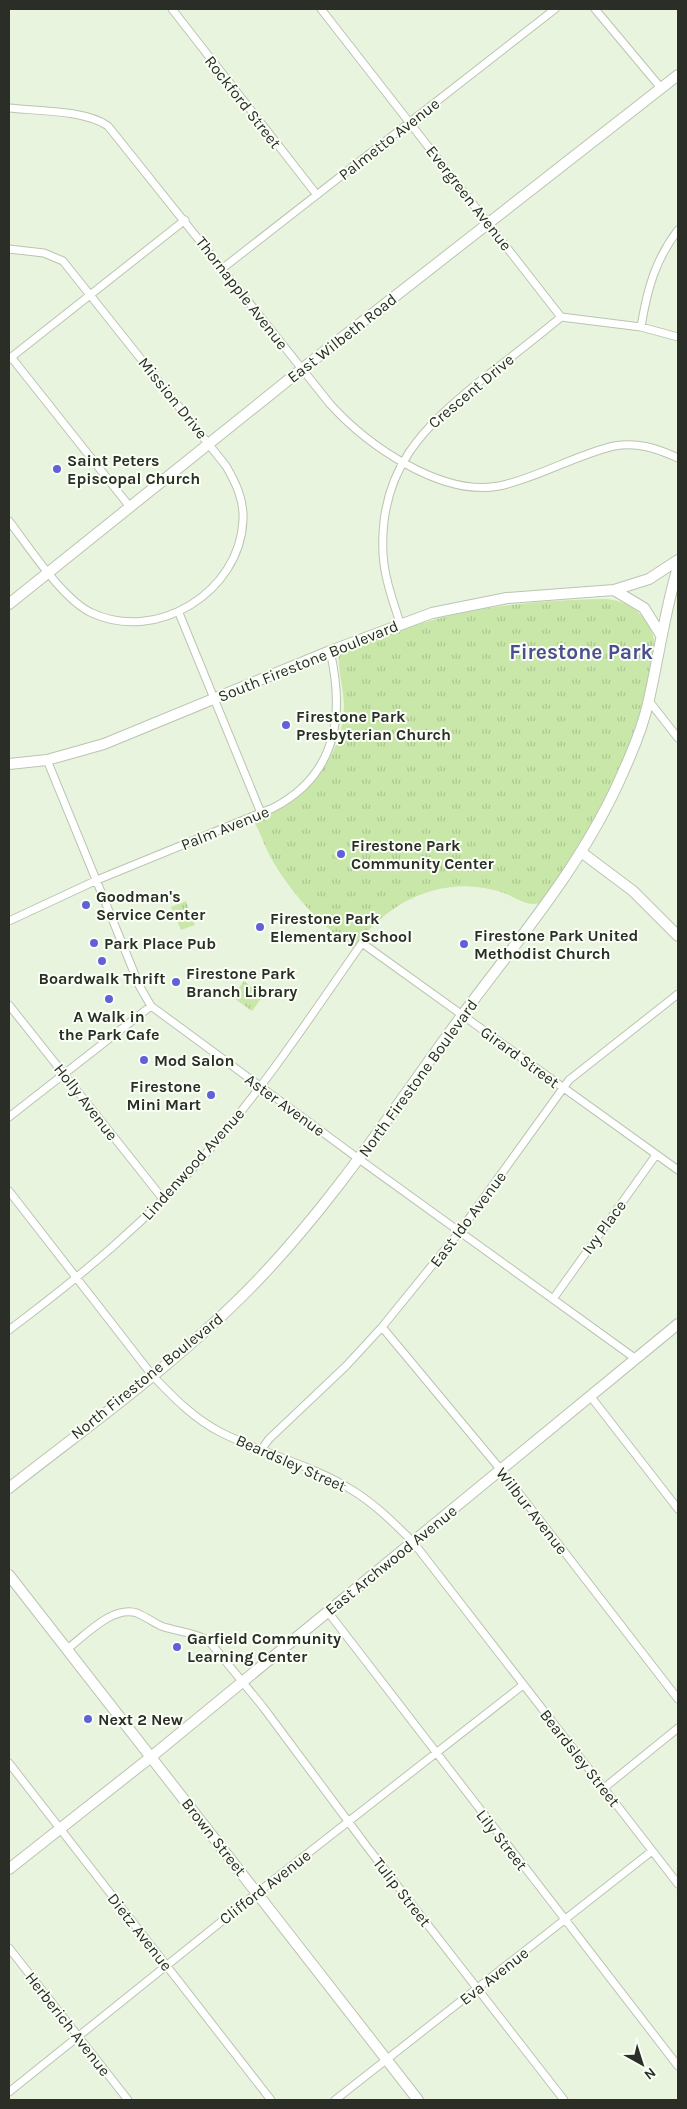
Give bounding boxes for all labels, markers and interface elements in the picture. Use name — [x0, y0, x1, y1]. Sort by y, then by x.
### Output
street label: Rockford Street — [201, 52, 285, 152]
street label: Palmetto Avenue — [335, 94, 443, 184]
street label: Evergreen Avenue — [422, 142, 516, 254]
street label: Thornapple Avenue — [192, 233, 292, 353]
street label: East Wilbeth Road — [284, 289, 400, 387]
street label: Crescent Drive — [424, 350, 518, 432]
street label: Mission Drive — [134, 353, 212, 443]
place label: Saint Peters Episcopal Church — [67, 451, 200, 488]
marker: Saint Peters Episcopal Church — [51, 463, 63, 475]
street label: South Firestone Boulevard — [215, 616, 401, 706]
district label: Firestone Park — [509, 640, 653, 664]
place label: Firestone Park Presbyterian Church — [296, 707, 451, 744]
marker: Firestone Park Presbyterian Church — [280, 719, 292, 731]
street label: Palm Avenue — [178, 802, 272, 854]
place label: Firestone Park Community Center — [351, 836, 495, 873]
marker: Firestone Park Community Center — [335, 848, 347, 860]
place label: Goodman's Service Center — [96, 887, 206, 924]
marker: Goodman's Service Center — [80, 899, 92, 911]
place label: Firestone Park Elementary School — [270, 909, 412, 946]
marker: Firestone Park Elementary School — [254, 921, 266, 933]
place label: Firestone Park United Methodist Church — [474, 926, 638, 963]
place label: Park Place Pub — [104, 934, 216, 953]
marker: Park Place Pub — [88, 937, 100, 949]
marker: Firestone Park United Methodist Church — [458, 938, 470, 950]
marker: Boardwalk Thrift — [96, 955, 108, 967]
place label: Firestone Park Branch Library — [186, 964, 297, 1001]
place label: Boardwalk Thrift — [39, 969, 165, 988]
marker: Firestone Park Branch Library — [170, 976, 182, 988]
marker: A Walk in the Park Cafe — [103, 993, 115, 1005]
street label: North Firestone Boulevard — [354, 996, 482, 1160]
place label: A Walk in the Park Cafe — [58, 1007, 160, 1044]
street label: Girard Street — [477, 1022, 563, 1092]
place label: Mod Salon — [154, 1051, 234, 1070]
marker: Mod Salon — [138, 1054, 150, 1066]
street label: Holly Avenue — [50, 1060, 122, 1144]
street label: Aster Avenue — [241, 1070, 329, 1140]
place label: Firestone Mini Mart — [127, 1077, 201, 1114]
marker: Firestone Mini Mart — [205, 1089, 217, 1101]
street label: Lindenwood Avenue — [138, 1104, 248, 1224]
street label: East Ido Avenue — [426, 1167, 510, 1271]
street label: Ivy Place — [578, 1196, 630, 1258]
street label: North Firestone Boulevard — [67, 1309, 227, 1443]
street label: Beardsley Street — [233, 1430, 349, 1496]
street label: Wilbur Avenue — [492, 1464, 572, 1558]
street label: East Archwood Avenue — [321, 1501, 461, 1619]
place label: Garfield Community Learning Center — [187, 1629, 341, 1666]
marker: Garfield Community Learning Center — [171, 1641, 183, 1653]
street label: Beardsley Street — [536, 1705, 624, 1811]
place label: Next 2 New — [98, 1710, 183, 1729]
marker: Next 2 New — [82, 1713, 94, 1725]
street label: Brown Street — [178, 1794, 250, 1880]
street label: Lily Street — [472, 1806, 532, 1874]
street label: Clifford Avenue — [216, 1846, 314, 1928]
street label: Tulip Street — [369, 1853, 435, 1931]
street label: Dietz Avenue — [104, 1889, 176, 1975]
street label: Eva Avenue — [456, 1943, 532, 2009]
street label: Herberich Avenue — [21, 1968, 115, 2080]
north arrow — [617, 2039, 667, 2089]
text: N — [641, 2064, 659, 2083]

